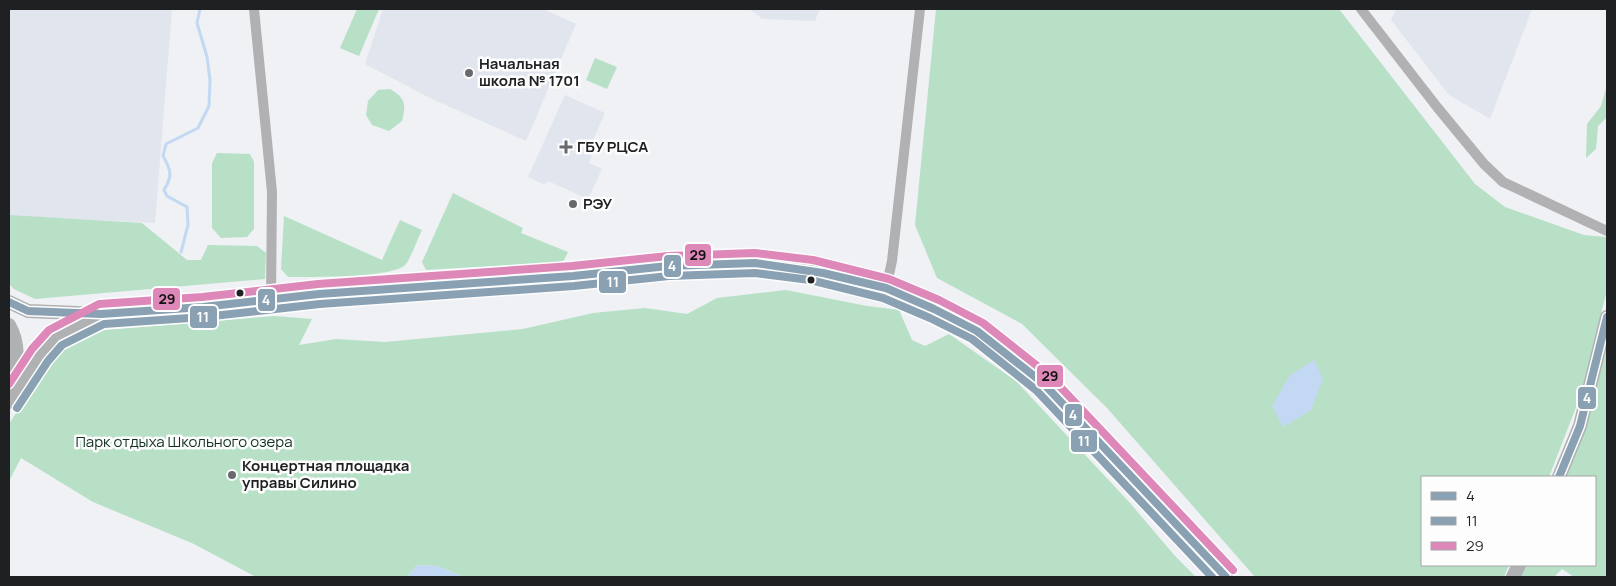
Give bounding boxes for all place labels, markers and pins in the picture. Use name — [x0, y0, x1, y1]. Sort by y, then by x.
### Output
place label: Начальная школа № 1701 — [479, 53, 580, 91]
marker: Начальная школа № 1701 — [463, 67, 475, 79]
place label: ГБУ РЦСА — [577, 136, 648, 157]
marker: ГБУ РЦСА — [559, 140, 573, 154]
place label: РЭУ — [583, 193, 613, 214]
marker: РЭУ — [567, 198, 579, 210]
unlabelled marker — [806, 275, 816, 285]
unlabelled marker — [235, 288, 245, 298]
place label: Концертная площадка управы Силино — [242, 455, 410, 493]
marker: Концертная площадка управы Силино — [226, 469, 238, 481]

